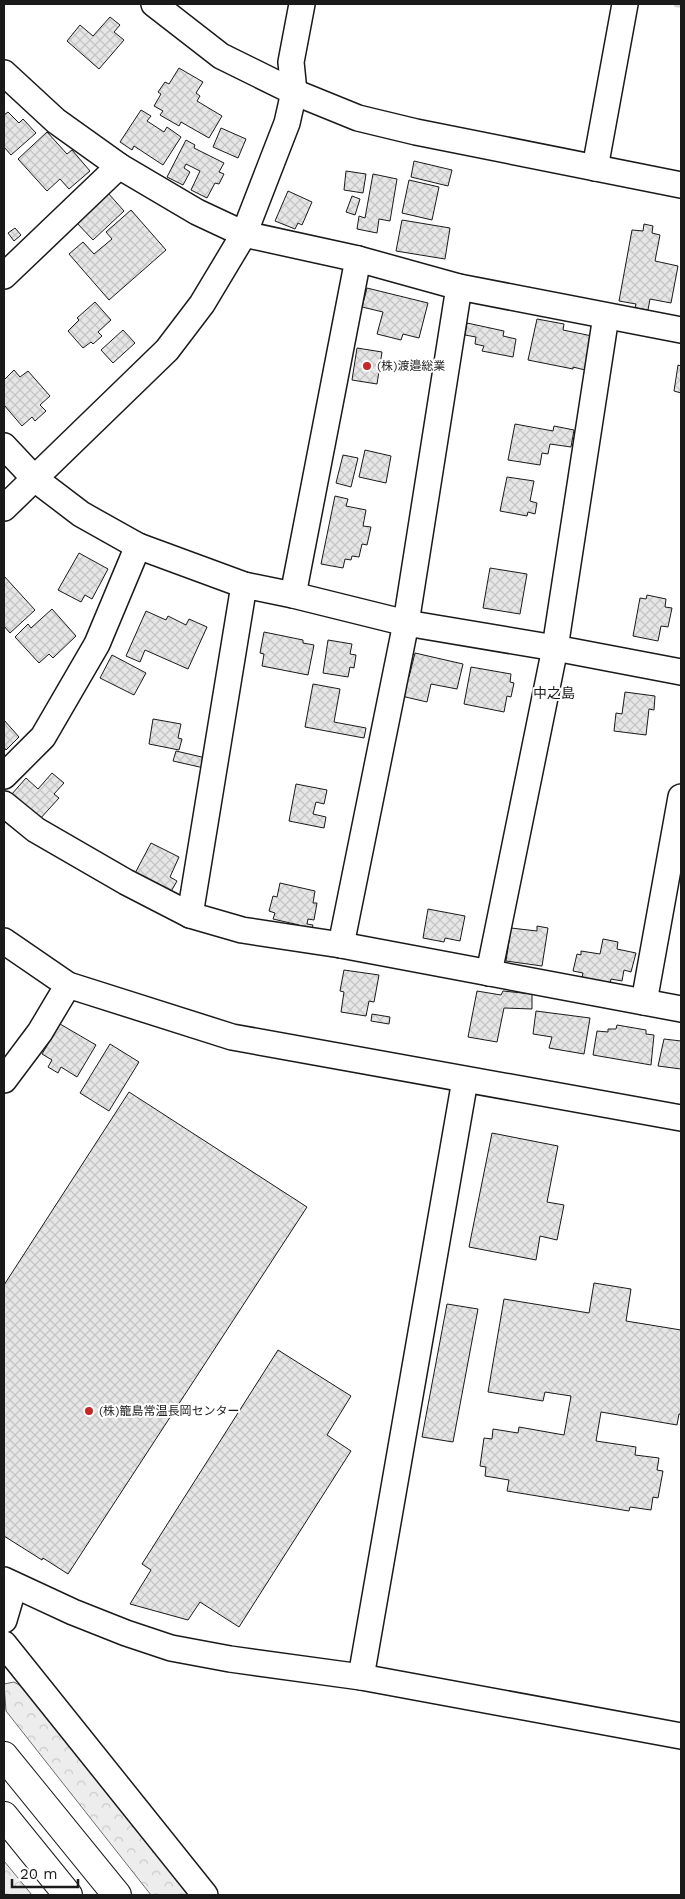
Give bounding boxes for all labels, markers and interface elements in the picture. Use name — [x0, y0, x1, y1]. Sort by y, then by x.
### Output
place label: (株)渡邉総業 — [377, 359, 445, 373]
marker: (株)渡邉総業 — [361, 360, 373, 372]
district label: 中之島 — [533, 685, 575, 701]
place label: (株)籠島常温長岡センター — [99, 1404, 239, 1418]
marker: (株)籠島常温長岡センター — [83, 1405, 95, 1417]
scale bar — [12, 1856, 79, 1888]
text: 20 m — [20, 1865, 58, 1883]

